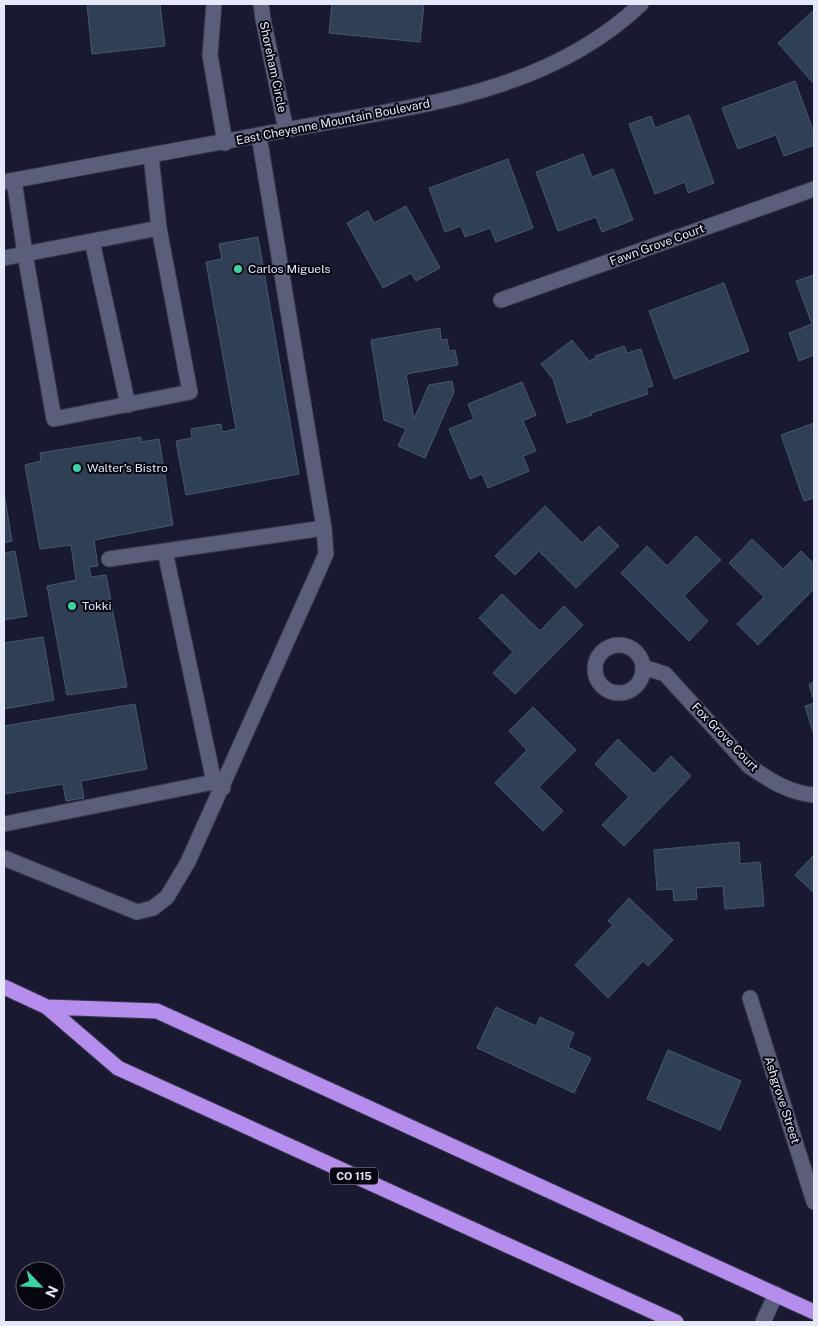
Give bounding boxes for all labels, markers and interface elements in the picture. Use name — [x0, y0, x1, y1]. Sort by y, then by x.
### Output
street label: Shoreham Circle — [257, 20, 289, 114]
street label: East Cheyenne Mountain Boulevard — [235, 96, 431, 148]
street label: Fawn Grove Court — [608, 221, 706, 269]
place label: Carlos Miguels — [248, 262, 331, 276]
marker: Carlos Miguels — [232, 263, 244, 275]
place label: Walter's Bistro — [87, 461, 168, 475]
marker: Walter's Bistro — [71, 462, 83, 474]
place label: Tokki — [82, 599, 112, 613]
marker: Tokki — [66, 600, 78, 612]
street label: Fox Grove Court — [689, 700, 761, 774]
street label: Ashgrove Street — [761, 1055, 803, 1146]
road number: CO 115 — [330, 1168, 378, 1184]
north arrow — [15, 1261, 65, 1311]
text: N — [42, 1283, 61, 1300]

